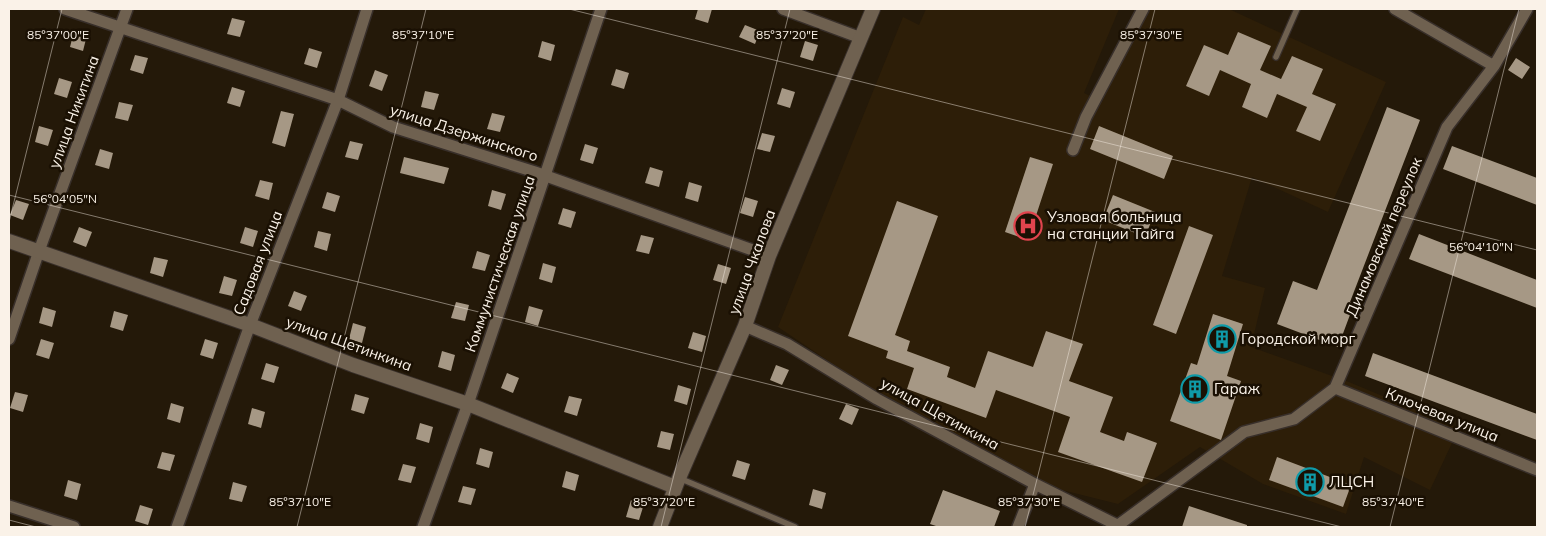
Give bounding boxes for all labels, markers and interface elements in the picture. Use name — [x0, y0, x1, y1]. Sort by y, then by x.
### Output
text: 85°37'00"E — [27, 27, 89, 42]
text: 85°37'10"E — [392, 27, 454, 42]
text: 85°37'20"E — [756, 27, 818, 42]
text: 85°37'30"E — [1120, 27, 1182, 42]
street label: улица Никитина — [44, 53, 103, 171]
street label: улица Дзержинского — [388, 100, 541, 165]
street label: Динамовский переулок — [1341, 153, 1426, 319]
street label: Коммунистическая улица — [460, 173, 539, 355]
text: 56°04'05"N — [33, 191, 97, 206]
street label: улица Чкалова — [724, 207, 779, 317]
place label: Узловая больница на станции Тайга — [1046, 207, 1182, 243]
street label: Садовая улица — [229, 208, 286, 318]
hospital icon: Узловая больница на станции Тайга — [1013, 211, 1043, 241]
text: 56°04'10"N — [1449, 239, 1513, 254]
street label: улица Щетинкина — [284, 312, 415, 375]
building icon: Городской морг — [1207, 324, 1237, 354]
place label: Городской морг — [1241, 329, 1355, 348]
street label: улица Щетинкина — [878, 373, 1003, 454]
building icon: Гараж — [1180, 374, 1210, 404]
place label: Гараж — [1214, 379, 1261, 398]
street label: Ключевая улица — [1383, 383, 1502, 446]
building icon: ЛЦСН — [1295, 467, 1325, 497]
place label: ЛЦСН — [1329, 472, 1374, 491]
text: 85°37'10"E — [269, 494, 331, 509]
text: 85°37'20"E — [633, 494, 695, 509]
text: 85°37'30"E — [998, 494, 1060, 509]
text: 85°37'40"E — [1362, 494, 1424, 509]

